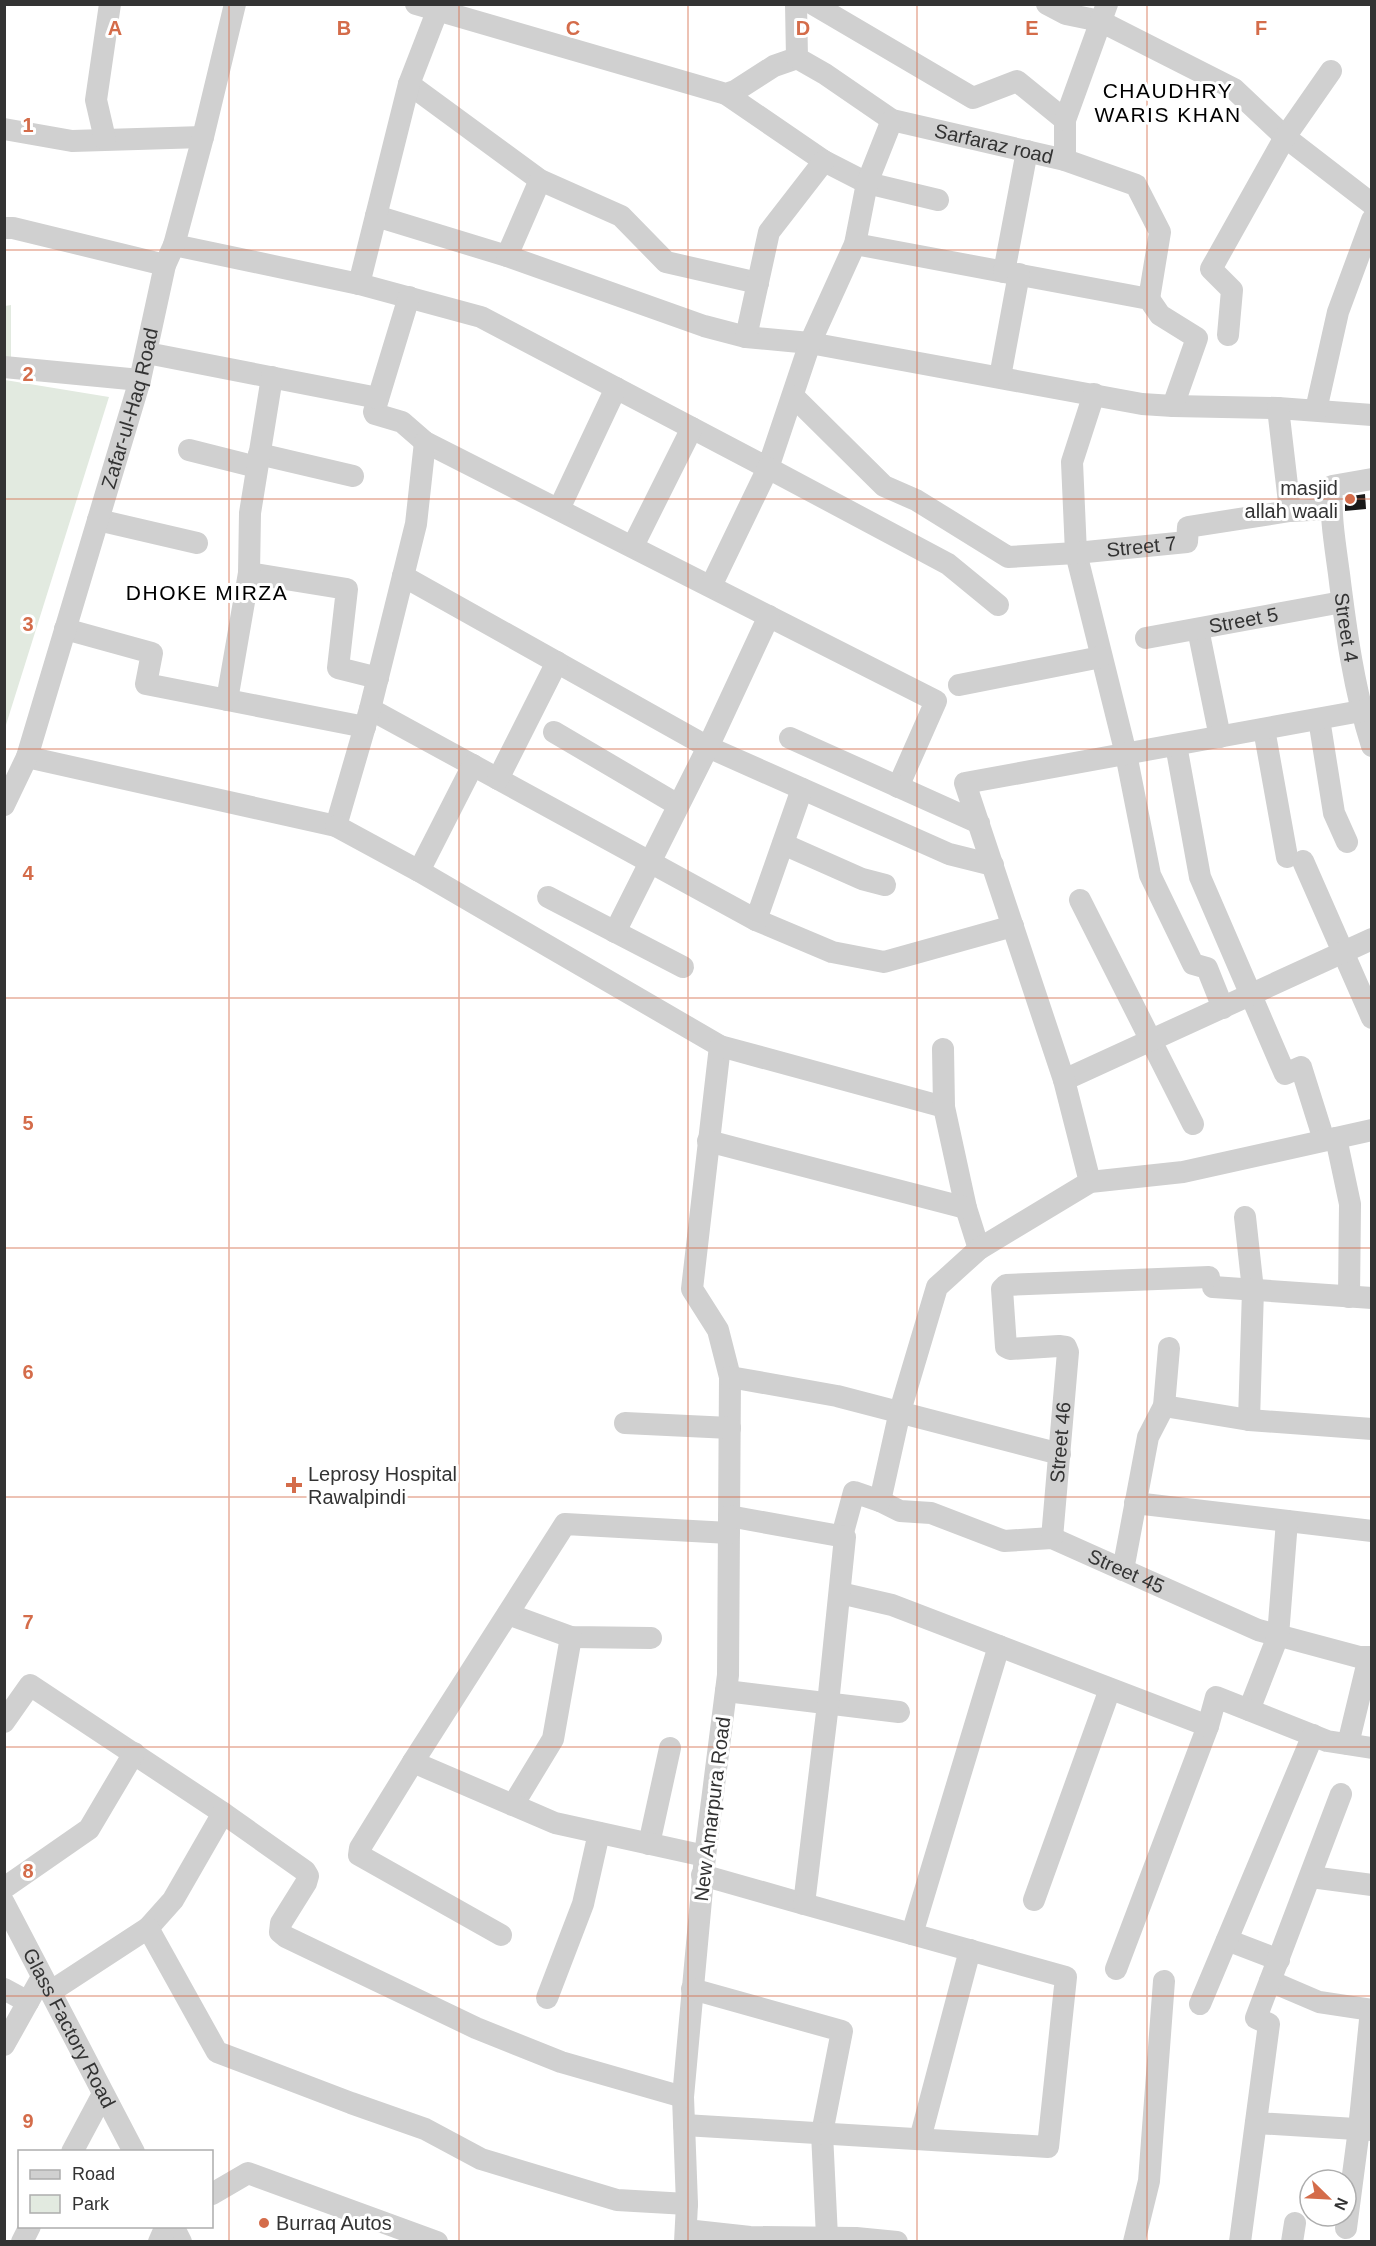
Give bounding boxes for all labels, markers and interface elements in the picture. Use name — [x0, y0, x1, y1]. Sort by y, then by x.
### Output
text: A — [108, 17, 122, 39]
text: B — [337, 17, 351, 39]
text: C — [566, 17, 580, 39]
text: D — [796, 17, 810, 39]
text: E — [1025, 17, 1039, 39]
text: F — [1255, 17, 1267, 39]
district label: CHAUDHRY WARIS KHAN — [1094, 79, 1242, 126]
text: 1 — [22, 114, 34, 136]
street label: Sarfaraz road — [932, 119, 1055, 168]
street label: Zafar-ul-Haq Road — [97, 326, 162, 491]
text: 2 — [22, 363, 34, 385]
place label: masjid allah waali — [1245, 477, 1338, 522]
marker: masjid allah waali — [1343, 492, 1357, 506]
street label: Street 7 — [1105, 532, 1177, 561]
district label: DHOKE MIRZA — [126, 581, 288, 604]
street label: Street 4 — [1330, 591, 1363, 664]
street label: Street 5 — [1207, 603, 1280, 637]
text: 3 — [22, 613, 34, 635]
text: 4 — [22, 862, 34, 884]
text: 5 — [22, 1112, 34, 1134]
text: 6 — [22, 1361, 34, 1383]
street label: Street 46 — [1046, 1401, 1075, 1484]
place label: Leprosy Hospital Rawalpindi — [308, 1463, 457, 1508]
marker: Leprosy Hospital Rawalpindi — [285, 1476, 303, 1494]
street label: Street 45 — [1085, 1545, 1168, 1598]
text: 7 — [22, 1611, 34, 1633]
street label: New Amarpura Road — [690, 1716, 734, 1902]
text: 8 — [22, 1860, 34, 1882]
street label: Glass Factory Road — [19, 1945, 120, 2111]
text: 9 — [22, 2110, 34, 2132]
legend — [18, 2150, 213, 2228]
text: Road — [72, 2164, 115, 2184]
north arrow — [1298, 2168, 1358, 2228]
text: Park — [72, 2194, 110, 2214]
text: N — [1331, 2195, 1351, 2213]
place label: Burraq Autos — [276, 2212, 392, 2234]
marker: Burraq Autos — [257, 2216, 271, 2230]

